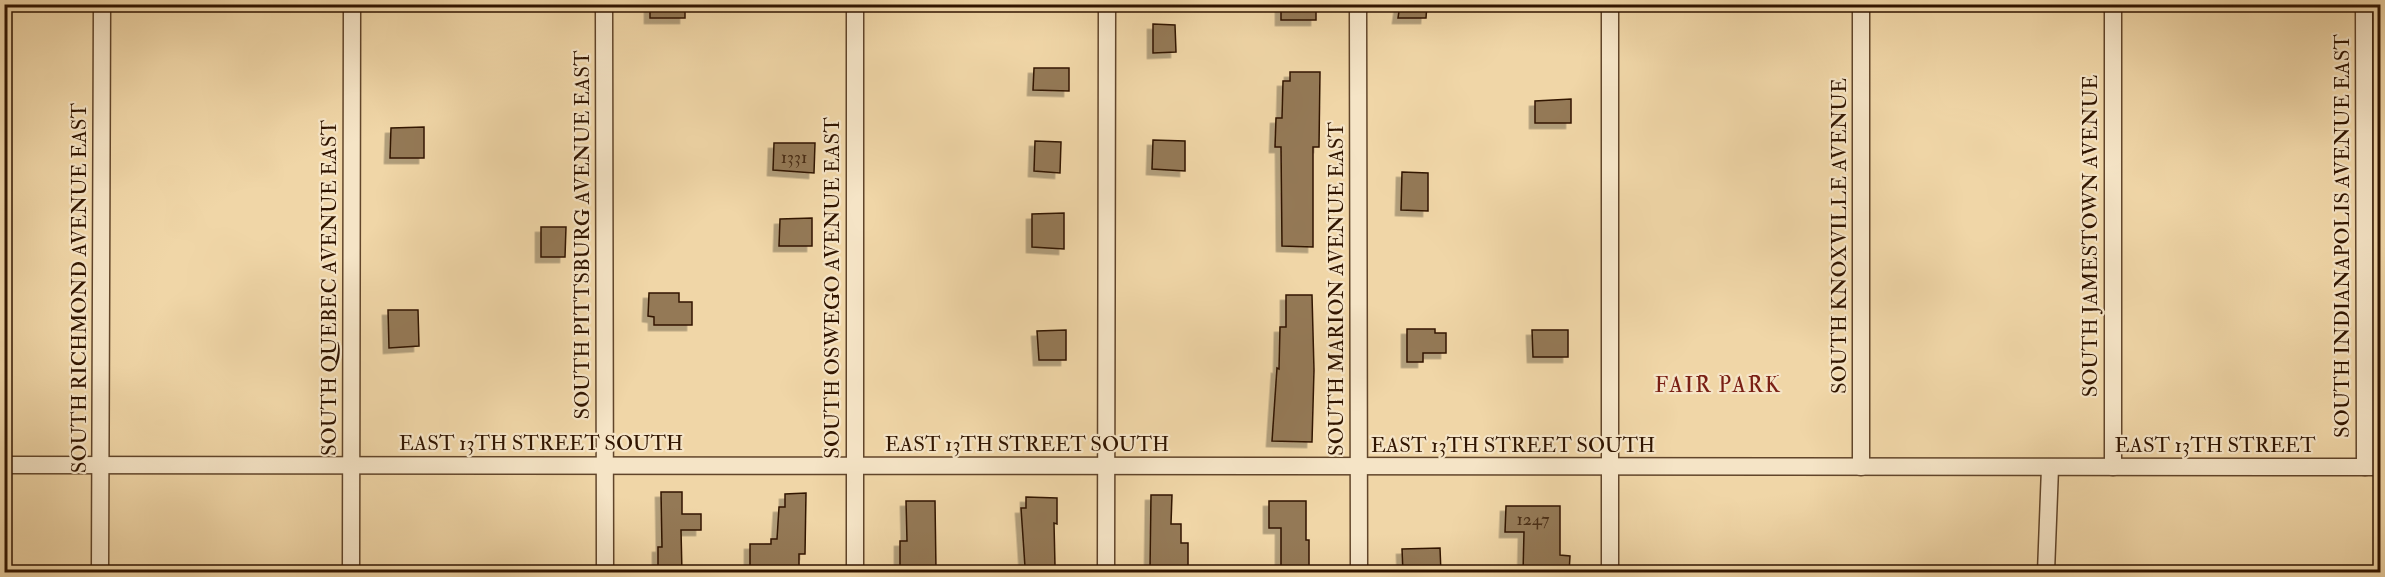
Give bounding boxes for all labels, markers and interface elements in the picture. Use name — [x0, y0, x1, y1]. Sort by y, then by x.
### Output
street label: SOUTH INDIANAPOLIS AVENUE EAST — [2329, 34, 2356, 438]
street label: SOUTH PITTSBURG AVENUE EAST — [569, 50, 596, 420]
street label: SOUTH JAMESTOWN AVENUE — [2077, 75, 2104, 397]
street label: SOUTH KNOXVILLE AVENUE — [1826, 78, 1853, 394]
street label: SOUTH RICHMOND AVENUE EAST — [66, 102, 93, 473]
street label: SOUTH OSWEGO AVENUE EAST — [819, 117, 846, 459]
street label: SOUTH QUEBEC AVENUE EAST — [316, 120, 343, 456]
street label: SOUTH MARION AVENUE EAST — [1323, 122, 1350, 456]
house number: 1331 — [781, 146, 807, 169]
district label: FAIR PARK — [1654, 371, 1782, 399]
street label: EAST 13TH STREET SOUTH — [399, 430, 683, 457]
street label: EAST 13TH STREET SOUTH — [885, 431, 1169, 458]
street label: EAST 13TH STREET SOUTH — [1371, 432, 1655, 459]
street label: EAST 13TH STREET — [2114, 432, 2316, 459]
house number: 1247 — [1516, 508, 1550, 531]

